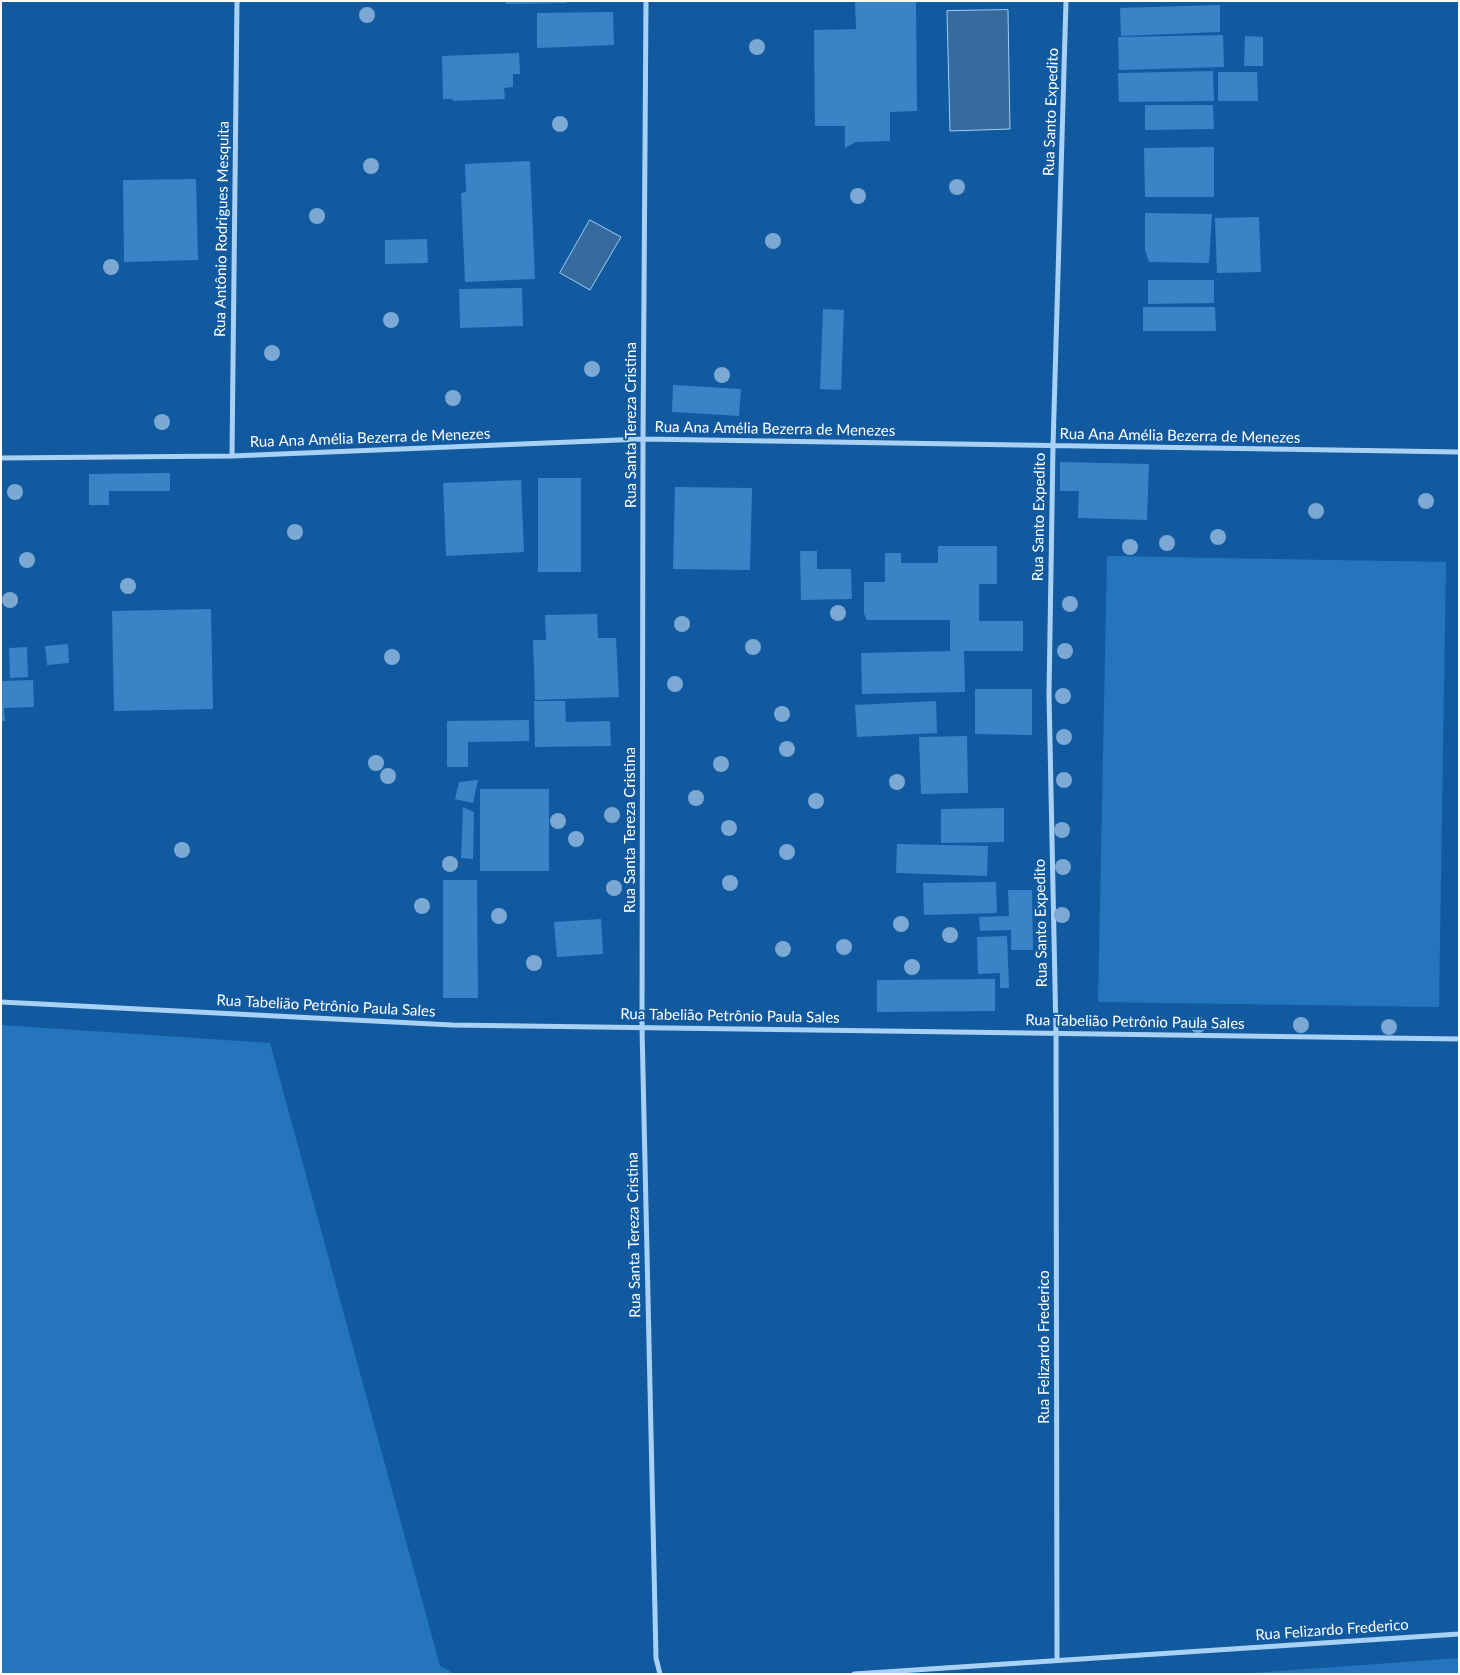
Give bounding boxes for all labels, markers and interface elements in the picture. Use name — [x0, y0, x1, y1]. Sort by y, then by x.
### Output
street label: Rua Santo Expedito — [1040, 47, 1062, 177]
street label: Rua Antônio Rodrigues Mesquita — [211, 121, 233, 337]
street label: Rua Santa Tereza Cristina — [622, 342, 640, 508]
street label: Rua Ana Amélia Bezerra de Menezes — [655, 418, 895, 440]
street label: Rua Ana Amélia Bezerra de Menezes — [249, 425, 491, 451]
street label: Rua Ana Amélia Bezerra de Menezes — [1060, 425, 1300, 447]
street label: Rua Santo Expedito — [1029, 453, 1049, 581]
street label: Rua Santa Tereza Cristina — [621, 747, 639, 913]
street label: Rua Santo Expedito — [1031, 859, 1051, 987]
street label: Rua Tabelião Petrônio Paula Sales — [216, 991, 436, 1021]
street label: Rua Tabelião Petrônio Paula Sales — [620, 1005, 840, 1027]
street label: Rua Tabelião Petrônio Paula Sales — [1025, 1011, 1245, 1033]
street label: Rua Santa Tereza Cristina — [624, 1152, 644, 1318]
street label: Rua Felizardo Frederico — [1035, 1270, 1053, 1424]
street label: Rua Felizardo Frederico — [1255, 1616, 1409, 1644]

